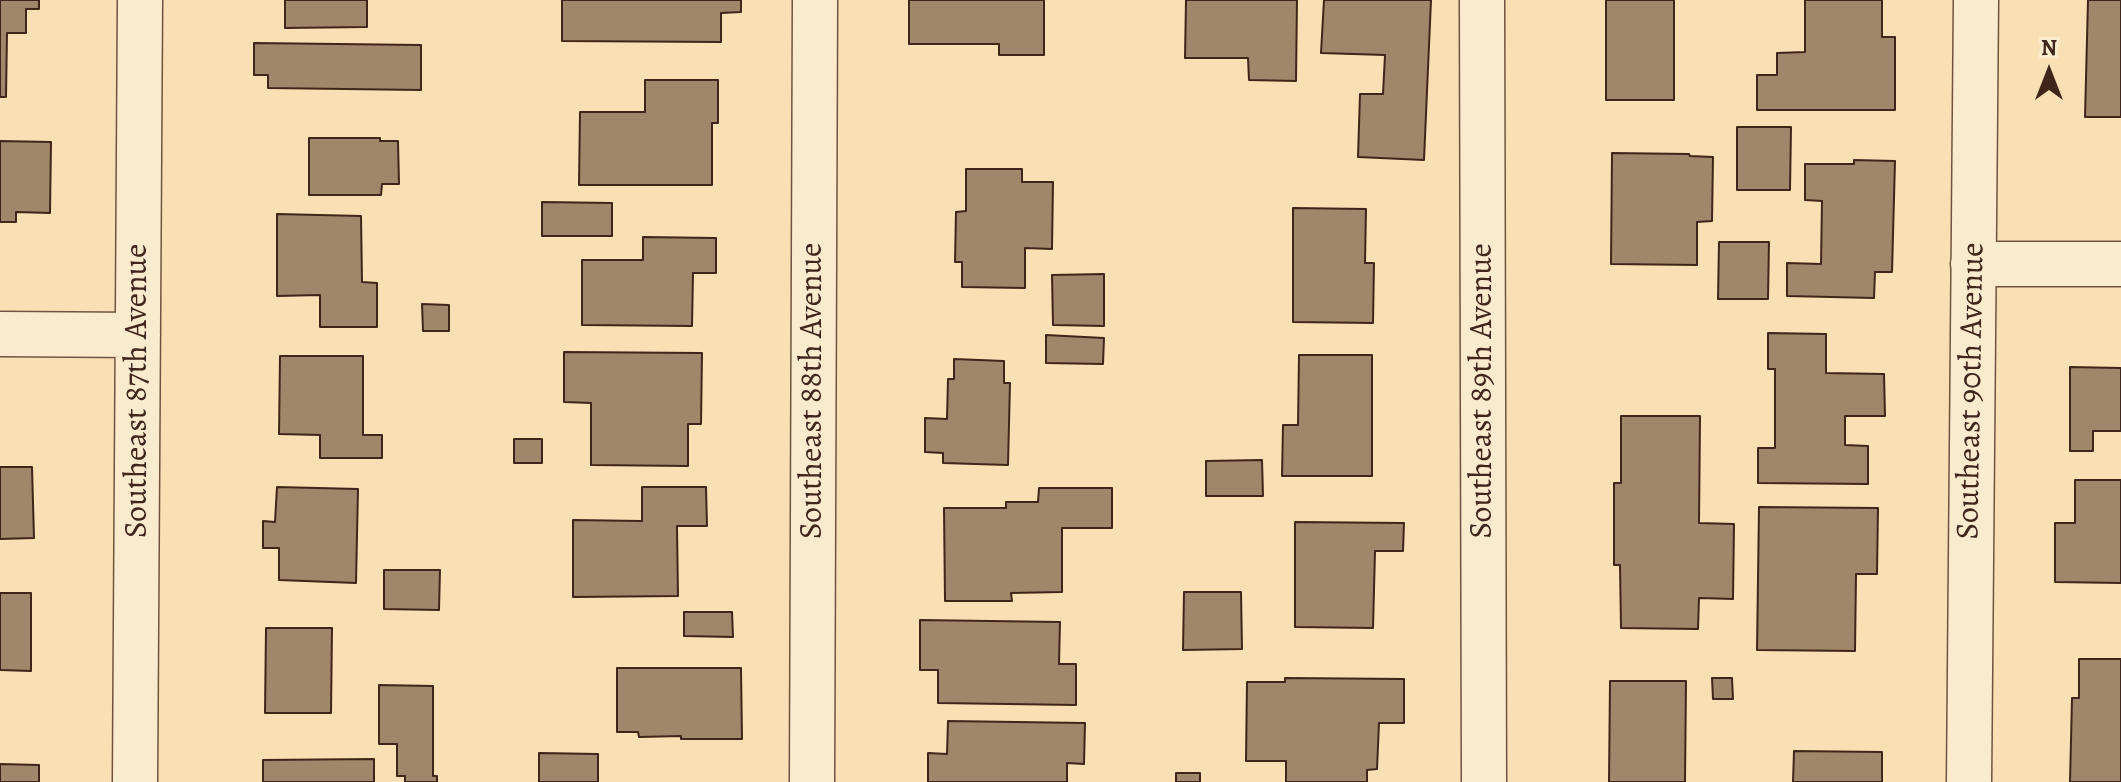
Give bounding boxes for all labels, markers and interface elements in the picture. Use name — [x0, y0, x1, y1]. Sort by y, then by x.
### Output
north arrow — [2009, 32, 2089, 112]
text: N — [2041, 33, 2057, 63]
street label: Southeast 90th Avenue — [1950, 242, 1994, 540]
street label: Southeast 88th Avenue — [794, 243, 832, 539]
street label: Southeast 89th Avenue — [1464, 243, 1502, 539]
street label: Southeast 87th Avenue — [119, 244, 157, 538]

